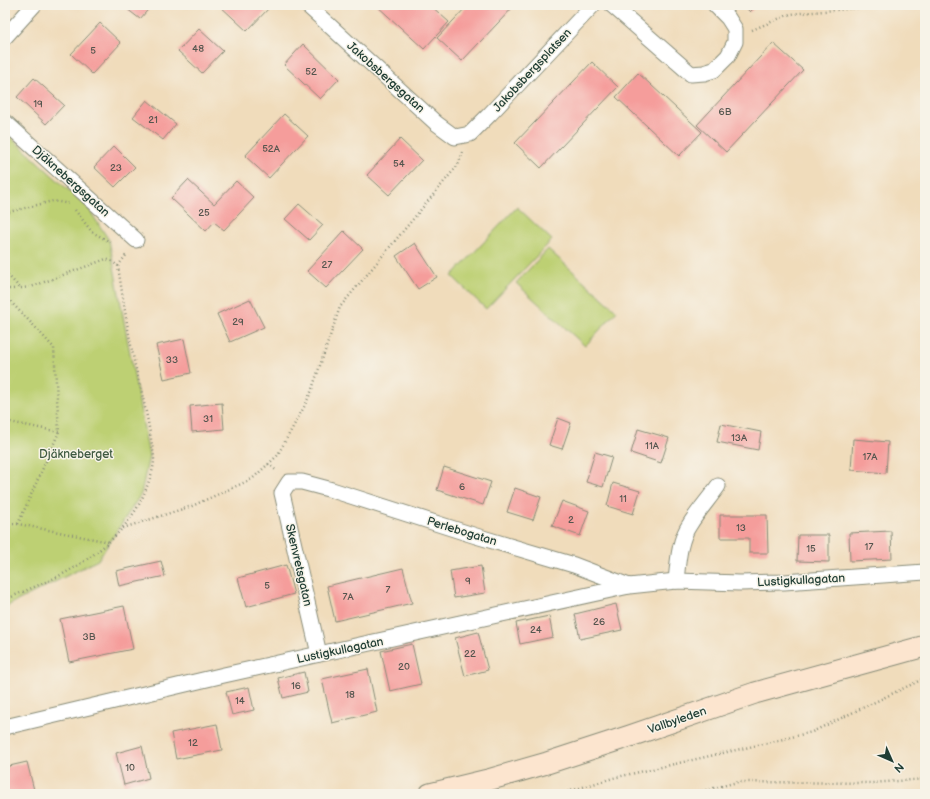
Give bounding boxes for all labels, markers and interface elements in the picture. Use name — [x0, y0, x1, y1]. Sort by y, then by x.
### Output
street label: Jakobsbergsplatsen — [490, 25, 575, 115]
street label: Jakobsbergsgatan — [344, 39, 428, 116]
house number: 48 — [192, 43, 204, 55]
house number: 5 — [90, 45, 96, 57]
house number: 52 — [305, 66, 317, 78]
house number: 19 — [33, 98, 43, 110]
house number: 6B — [719, 106, 732, 118]
house number: 21 — [148, 114, 158, 126]
street label: Djäknebergsgatan — [29, 142, 113, 220]
house number: 52A — [262, 143, 281, 155]
house number: 54 — [393, 158, 405, 170]
house number: 23 — [110, 162, 122, 174]
house number: 25 — [198, 207, 210, 219]
house number: 27 — [322, 259, 332, 271]
house number: 29 — [232, 316, 244, 328]
house number: 33 — [166, 354, 178, 366]
house number: 31 — [203, 413, 213, 425]
house number: 13A — [731, 432, 748, 444]
house number: 11A — [645, 440, 660, 452]
park label: Djäkneberget — [39, 447, 113, 462]
house number: 17A — [863, 451, 878, 463]
house number: 6 — [459, 481, 465, 493]
house number: 11 — [619, 493, 627, 505]
street label: Perlebogatan — [425, 514, 499, 549]
house number: 2 — [568, 514, 574, 526]
house number: 13 — [736, 522, 746, 534]
street label: Skenvretsgatan — [282, 523, 315, 608]
house number: 17 — [865, 541, 873, 553]
house number: 15 — [806, 543, 816, 555]
street label: Lustigkullagatan — [757, 571, 846, 590]
house number: 9 — [465, 575, 471, 587]
house number: 5 — [264, 580, 270, 592]
house number: 7 — [386, 584, 391, 596]
house number: 7A — [342, 591, 354, 603]
house number: 26 — [593, 616, 605, 628]
house number: 24 — [530, 624, 542, 636]
house number: 3B — [83, 631, 96, 643]
street label: Lustigkullagatan — [295, 634, 385, 667]
house number: 22 — [464, 648, 476, 660]
house number: 20 — [398, 661, 410, 673]
house number: 16 — [291, 680, 301, 692]
house number: 18 — [345, 689, 355, 701]
house number: 14 — [235, 695, 245, 707]
street label: Vallbyleden — [646, 703, 709, 738]
house number: 12 — [188, 737, 198, 749]
north arrow — [872, 741, 912, 781]
text: N — [891, 760, 906, 775]
house number: 10 — [125, 762, 135, 774]

